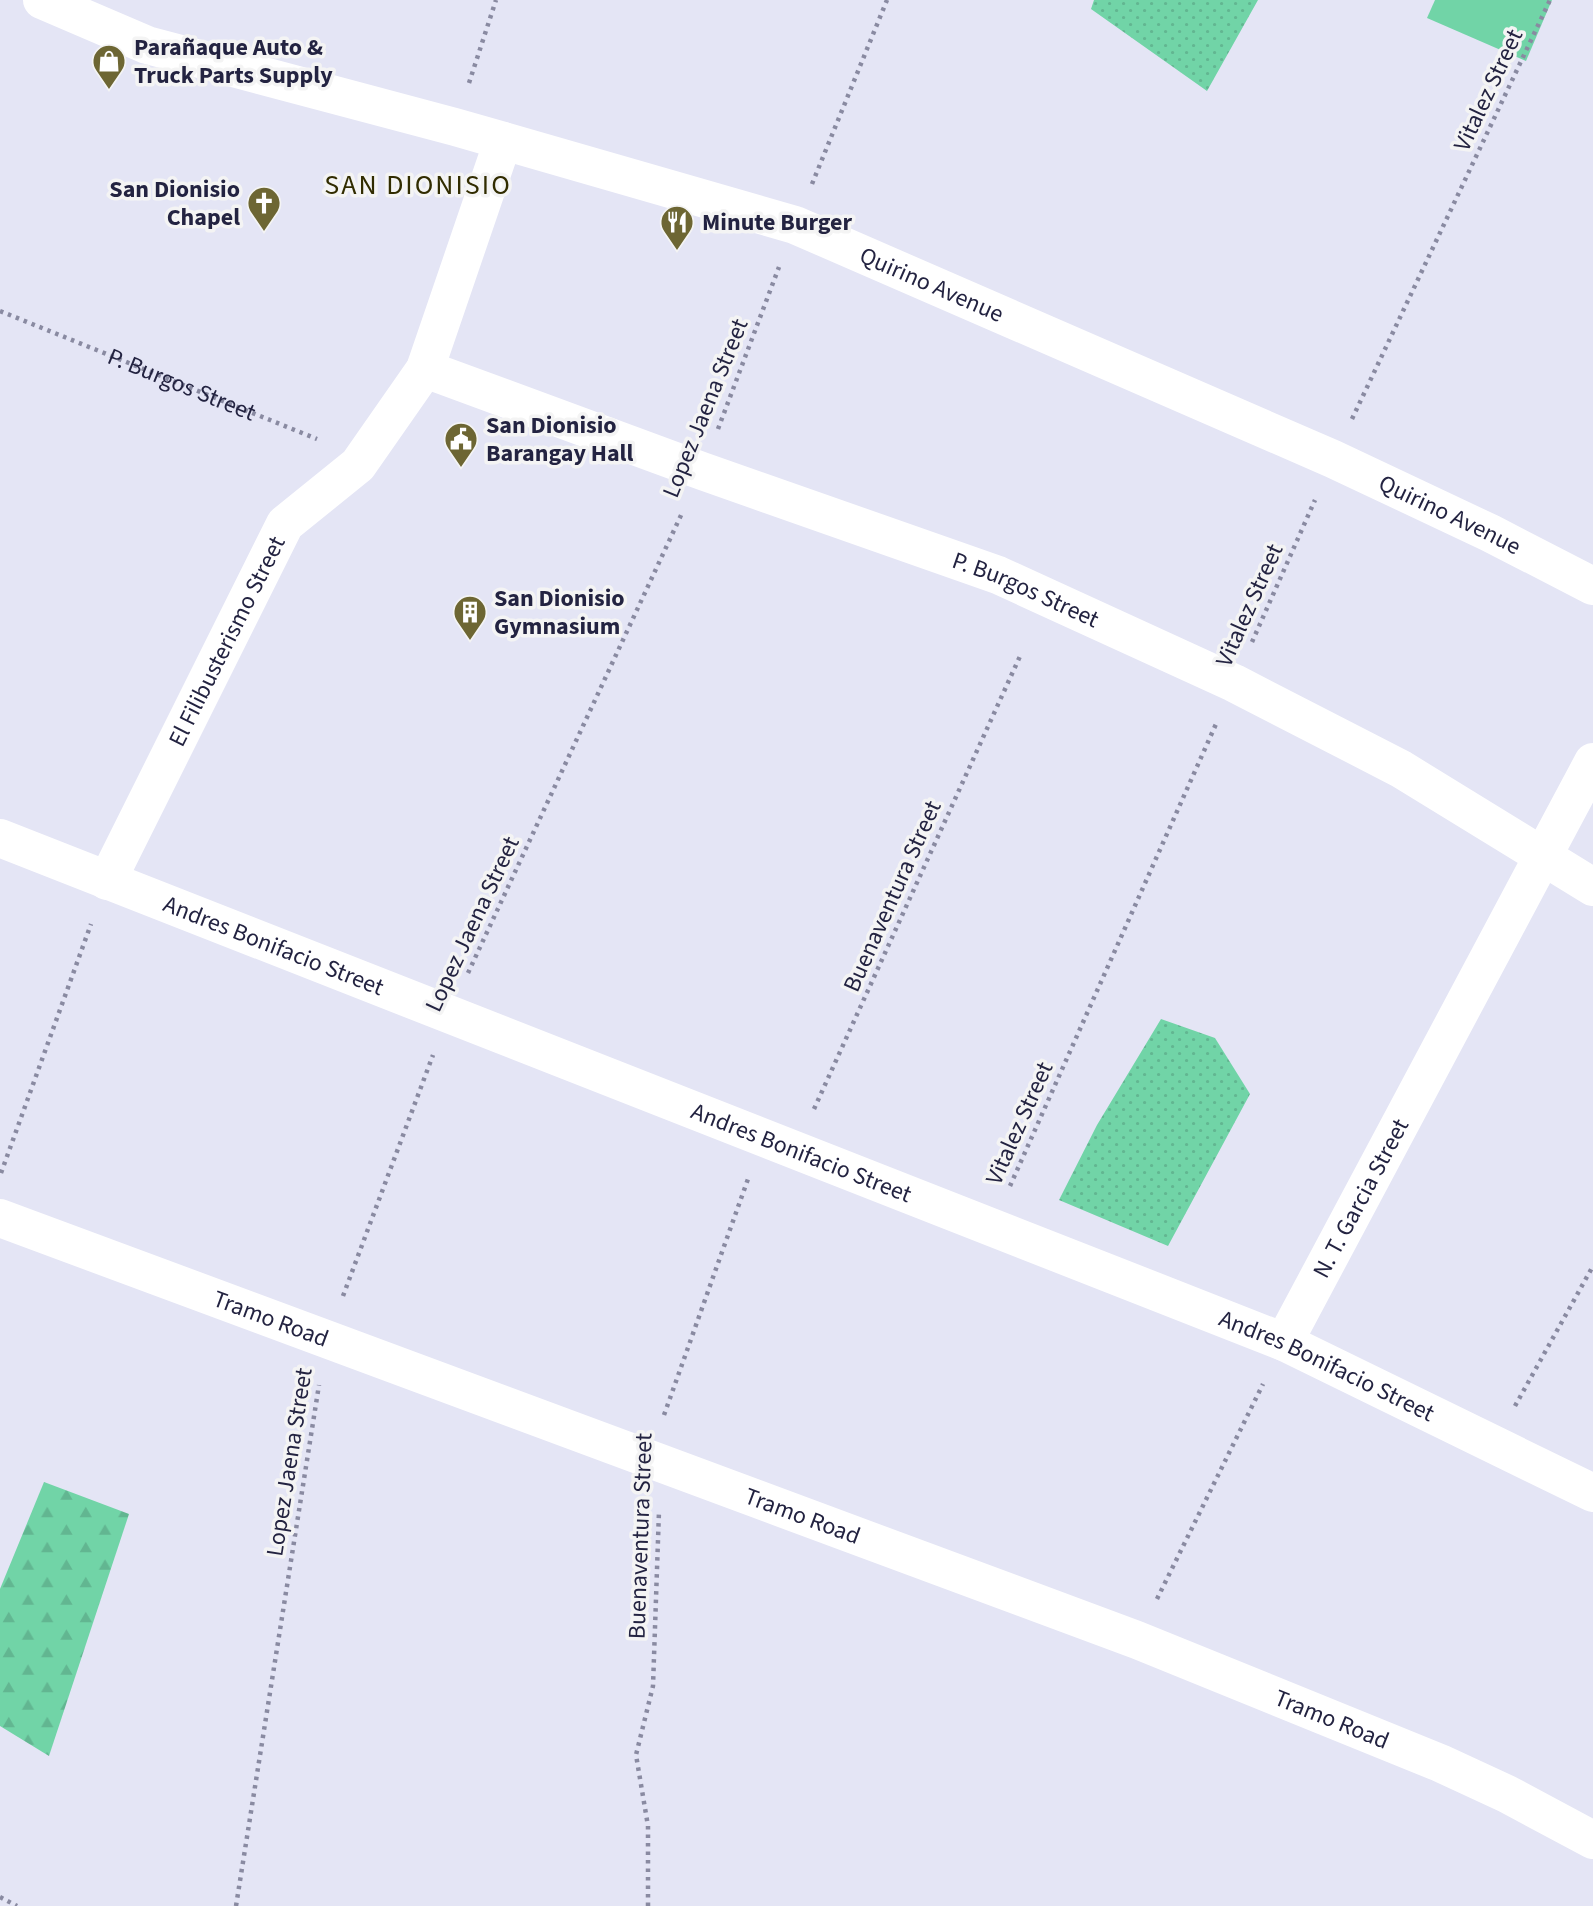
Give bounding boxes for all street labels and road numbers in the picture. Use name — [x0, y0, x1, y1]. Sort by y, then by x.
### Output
street label: Vitalez Street — [1445, 23, 1532, 157]
street label: Quirino Avenue — [854, 238, 1009, 332]
street label: Lopez Jaena Street — [654, 313, 757, 503]
street label: P. Burgos Street — [102, 339, 261, 430]
street label: Quirino Avenue — [1373, 466, 1527, 564]
street label: El Filibusterismo Street — [160, 530, 294, 753]
street label: Vitalez Street — [1207, 538, 1292, 672]
street label: P. Burgos Street — [947, 543, 1105, 637]
street label: Buenaventura Street — [834, 795, 950, 998]
street label: Lopez Jaena Street — [416, 831, 529, 1018]
street label: Andres Bonifacio Street — [158, 887, 389, 1005]
street label: Vitalez Street — [977, 1056, 1062, 1190]
street label: Andres Bonifacio Street — [686, 1094, 917, 1212]
street label: N. T. Garcia Street — [1304, 1112, 1418, 1284]
street label: Tramo Road — [208, 1282, 334, 1356]
street label: Andres Bonifacio Street — [1214, 1301, 1440, 1431]
street label: Lopez Jaena Street — [257, 1365, 322, 1559]
street label: Buenaventura Street — [619, 1432, 662, 1640]
street label: Tramo Road — [740, 1479, 865, 1554]
street label: Tramo Road — [1269, 1681, 1394, 1758]

